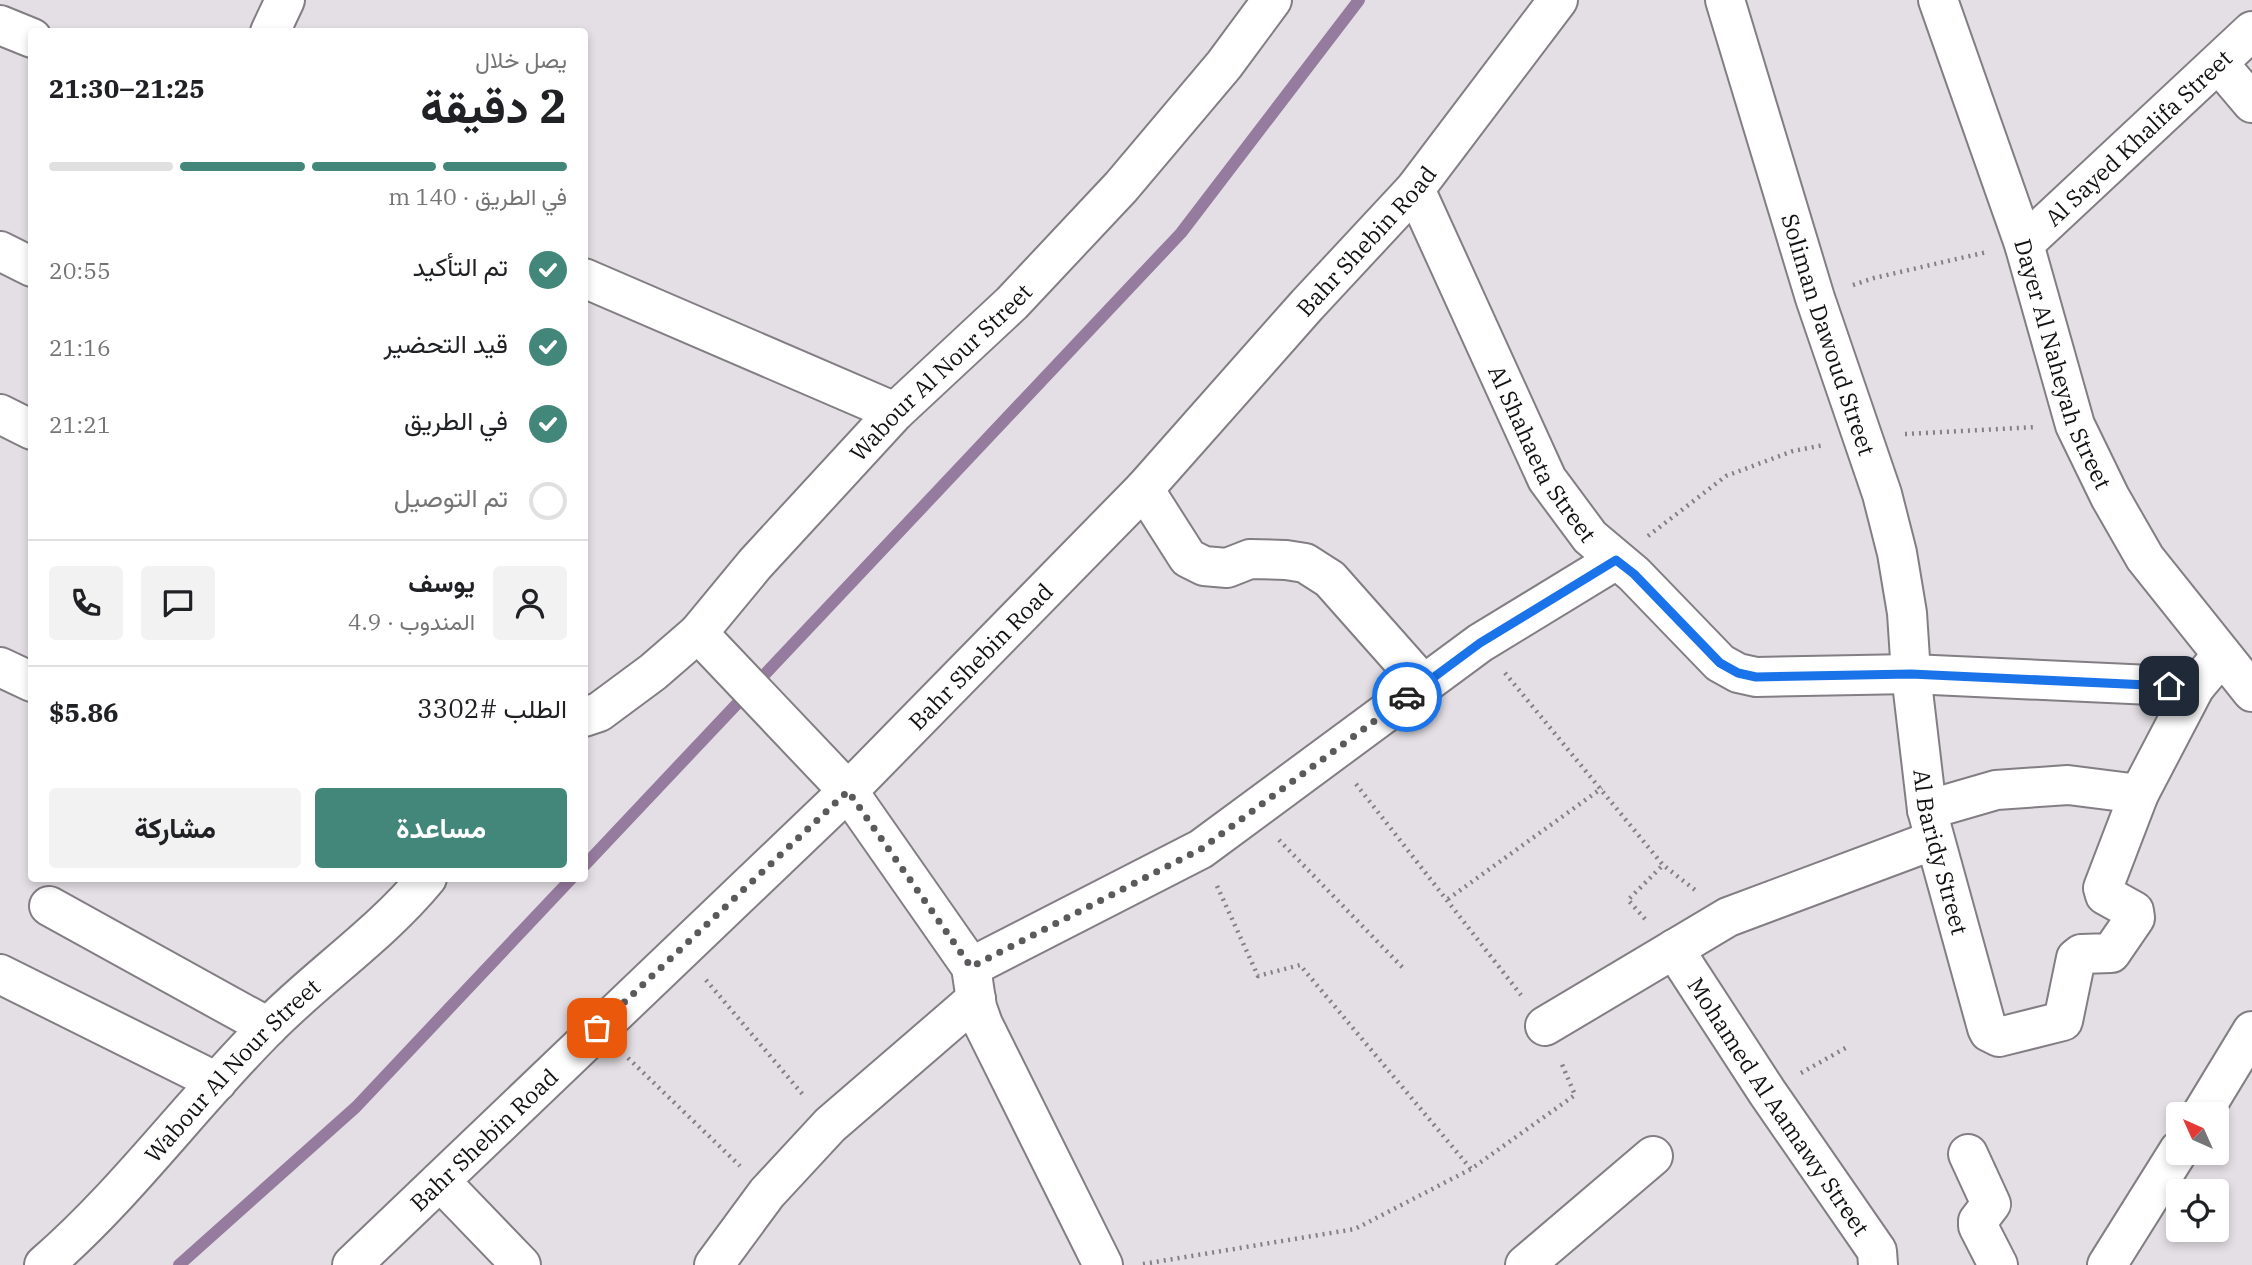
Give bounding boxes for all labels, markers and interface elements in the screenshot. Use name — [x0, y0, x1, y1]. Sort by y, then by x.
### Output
street label: Al Sayed Khalifa Street — [2038, 43, 2238, 232]
text: يصل خلال — [475, 44, 567, 74]
text: 21:25–21:30 — [49, 71, 205, 105]
text: 2 دقيقة — [420, 76, 567, 136]
street label: Bahr Shebin Road — [1289, 159, 1443, 322]
text: في الطريق · 140 m — [388, 181, 567, 211]
street label: Soliman Dawoud Street — [1775, 210, 1883, 459]
street label: Dayer Al Naheyah Street — [2008, 235, 2119, 494]
text: تم التأكيد — [412, 249, 508, 283]
icon: check — [529, 251, 567, 289]
text: 20:55 — [49, 255, 111, 285]
street label: Wabour Al Nour Street — [842, 277, 1038, 467]
text: قيد التحضير — [384, 326, 508, 360]
icon: check — [529, 328, 567, 366]
text: 21:16 — [49, 332, 111, 362]
street label: Al Shahaeta Street — [1482, 360, 1603, 548]
text: في الطريق — [404, 403, 508, 437]
icon: check — [529, 405, 567, 443]
text: 21:21 — [49, 409, 111, 439]
text: تم التوصيل — [394, 480, 508, 514]
text: يوسف — [408, 565, 475, 599]
button: phone — [49, 566, 123, 640]
button: chat — [141, 566, 215, 640]
button: person — [493, 566, 567, 640]
street label: Bahr Shebin Road — [902, 576, 1059, 736]
text: المندوب · 4.9 — [348, 606, 475, 636]
pin — [2139, 656, 2199, 716]
courier — [1372, 662, 1442, 732]
icon: home — [2150, 667, 2188, 705]
icon: car — [1388, 678, 1426, 716]
text: الطلب #3302 — [417, 691, 567, 725]
text: $5.86 — [49, 695, 119, 729]
street label: Al Baridy Street — [1907, 768, 1976, 938]
button: مشاركة — [49, 788, 301, 868]
button: مساعدة — [315, 788, 567, 868]
street label: Wabour Al Nour Street — [138, 971, 326, 1168]
street label: Mohamed Al Aamawy Street — [1681, 971, 1877, 1241]
pin — [567, 998, 627, 1058]
icon: bag — [578, 1009, 616, 1047]
street label: Bahr Shebin Road — [403, 1061, 564, 1217]
north arrow — [2166, 1102, 2230, 1166]
map controls — [2166, 1102, 2229, 1242]
button: locate — [2166, 1179, 2229, 1242]

